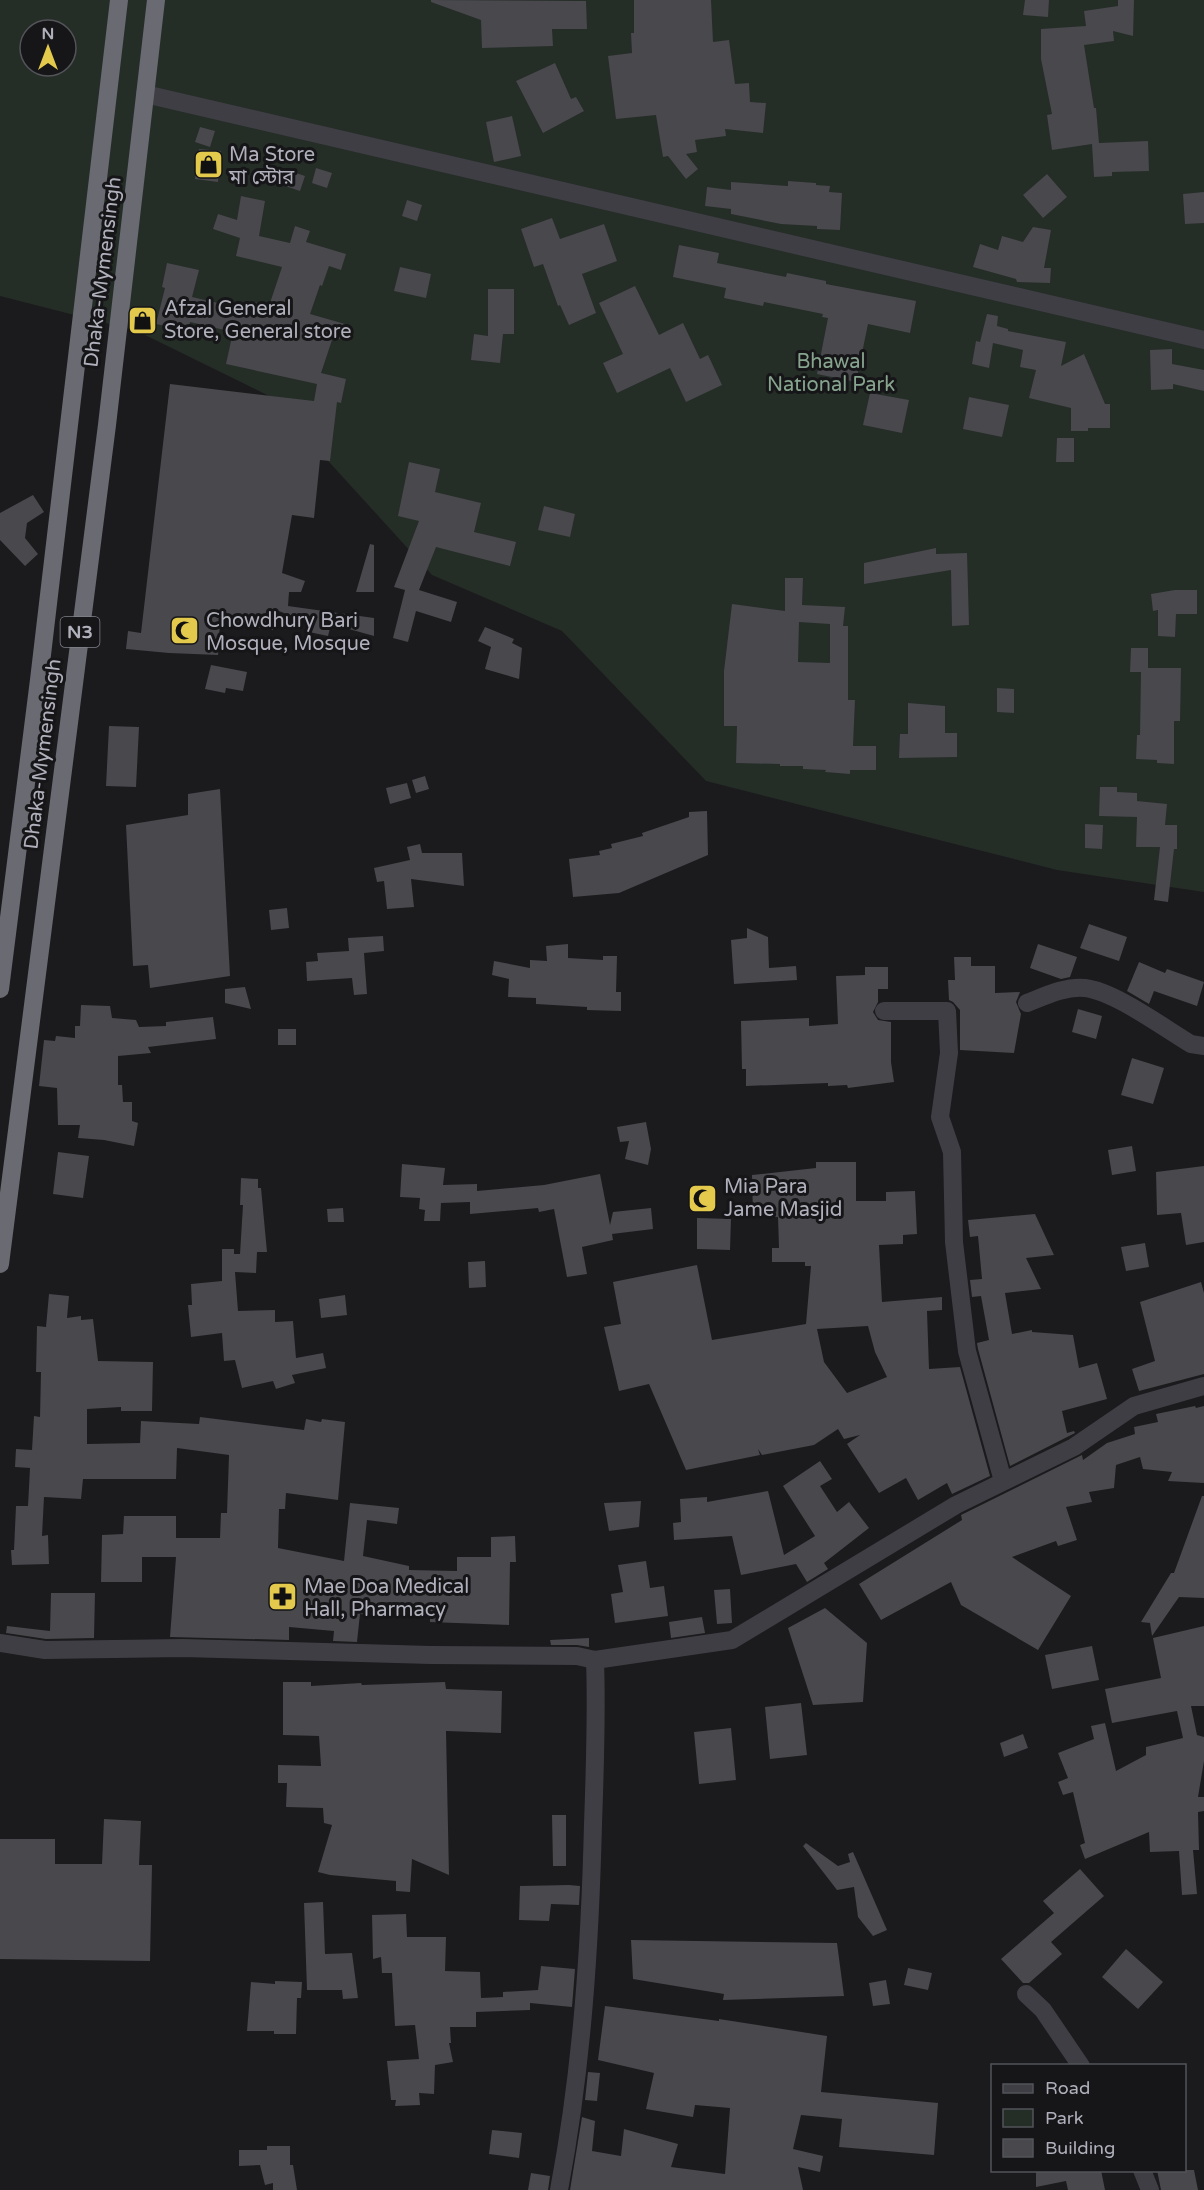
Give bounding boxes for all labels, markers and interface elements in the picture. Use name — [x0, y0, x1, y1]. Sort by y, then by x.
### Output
north arrow — [18, 18, 78, 78]
text: N — [42, 24, 54, 44]
place label: Ma Store মা স্টোর — [228, 143, 315, 190]
shop icon: Ma Store মা স্টোর — [192, 149, 224, 181]
street label: Dhaka-Mymensingh — [79, 176, 127, 369]
place label: Afzal General Store, General store — [164, 297, 352, 344]
shop icon: Afzal General Store, General store — [127, 304, 159, 336]
park label: Bhawal National Park — [767, 350, 895, 397]
place label: Chowdhury Bari Mosque, Mosque — [206, 609, 370, 656]
mosque icon: Chowdhury Bari Mosque, Mosque — [169, 615, 201, 647]
road number: N3 — [60, 617, 100, 647]
street label: Dhaka-Mymensingh — [19, 658, 67, 851]
place label: Mia Para Jame Masjid — [724, 1175, 842, 1222]
mosque icon: Mia Para Jame Masjid — [687, 1182, 719, 1214]
place label: Mae Doa Medical Hall, Pharmacy — [304, 1575, 469, 1622]
pharmacy icon: Mae Doa Medical Hall, Pharmacy — [267, 1581, 299, 1613]
legend — [991, 2064, 1186, 2172]
text: Road — [1045, 2077, 1090, 2099]
text: Park — [1045, 2107, 1084, 2129]
text: Building — [1045, 2137, 1115, 2159]

